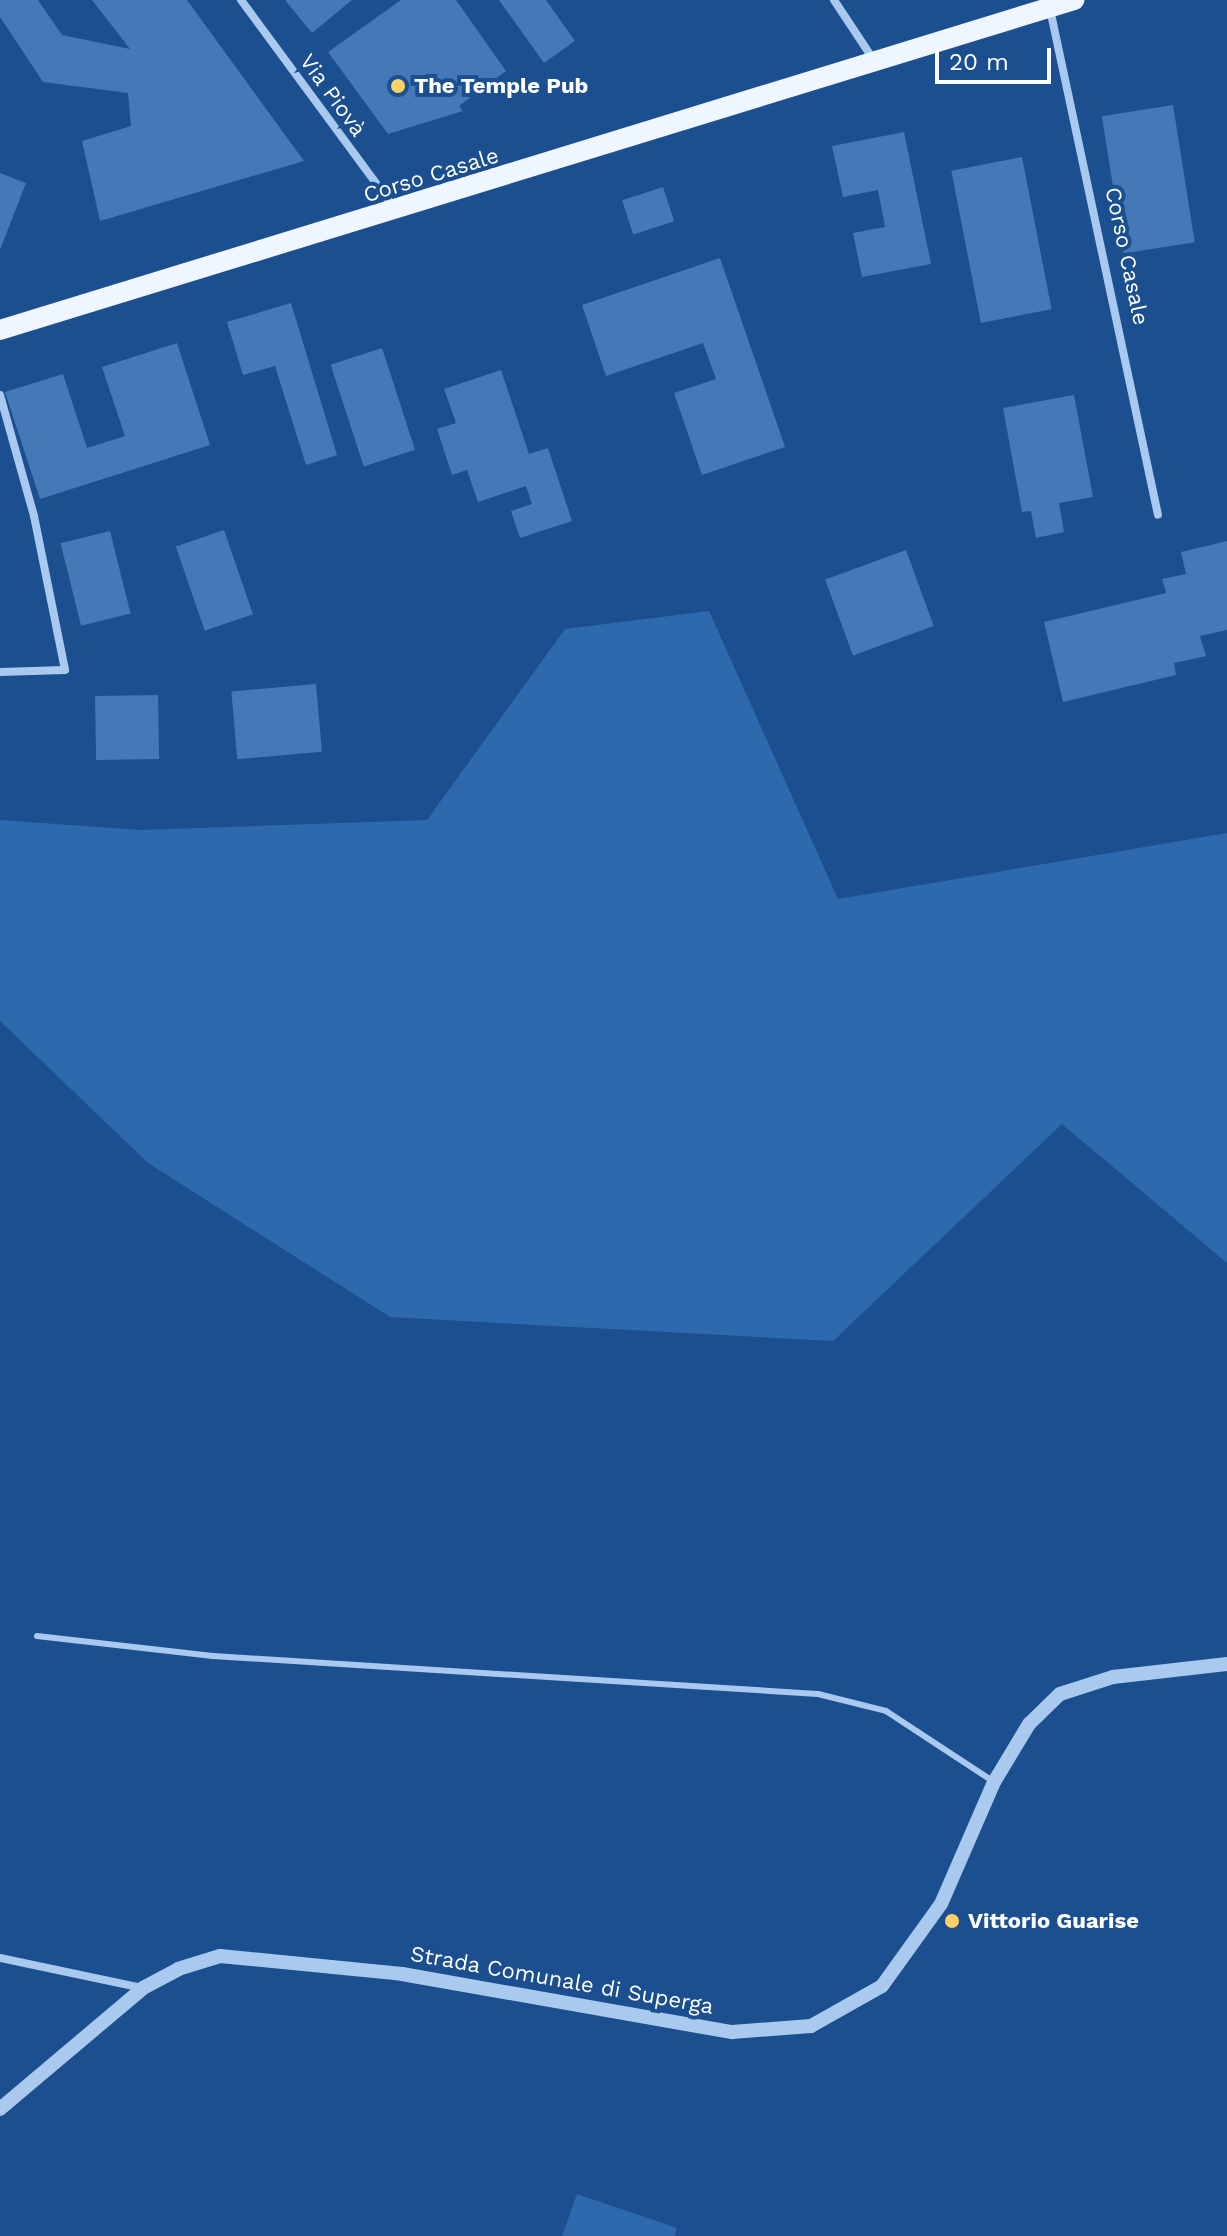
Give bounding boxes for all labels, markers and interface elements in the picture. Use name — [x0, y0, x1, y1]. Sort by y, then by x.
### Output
scale bar — [939, 32, 1055, 82]
street label: Via Piovà — [294, 48, 372, 142]
text: 20 m — [949, 48, 1009, 76]
place label: The Temple Pub — [414, 73, 589, 99]
marker: The Temple Pub — [389, 77, 407, 95]
street label: Corso Casale — [360, 142, 502, 208]
street label: Corso Casale — [1100, 185, 1154, 327]
place label: Vittorio Guarise — [968, 1908, 1139, 1934]
marker: Vittorio Guarise — [943, 1912, 961, 1930]
street label: Strada Comunale di Superga — [408, 1940, 716, 2020]

